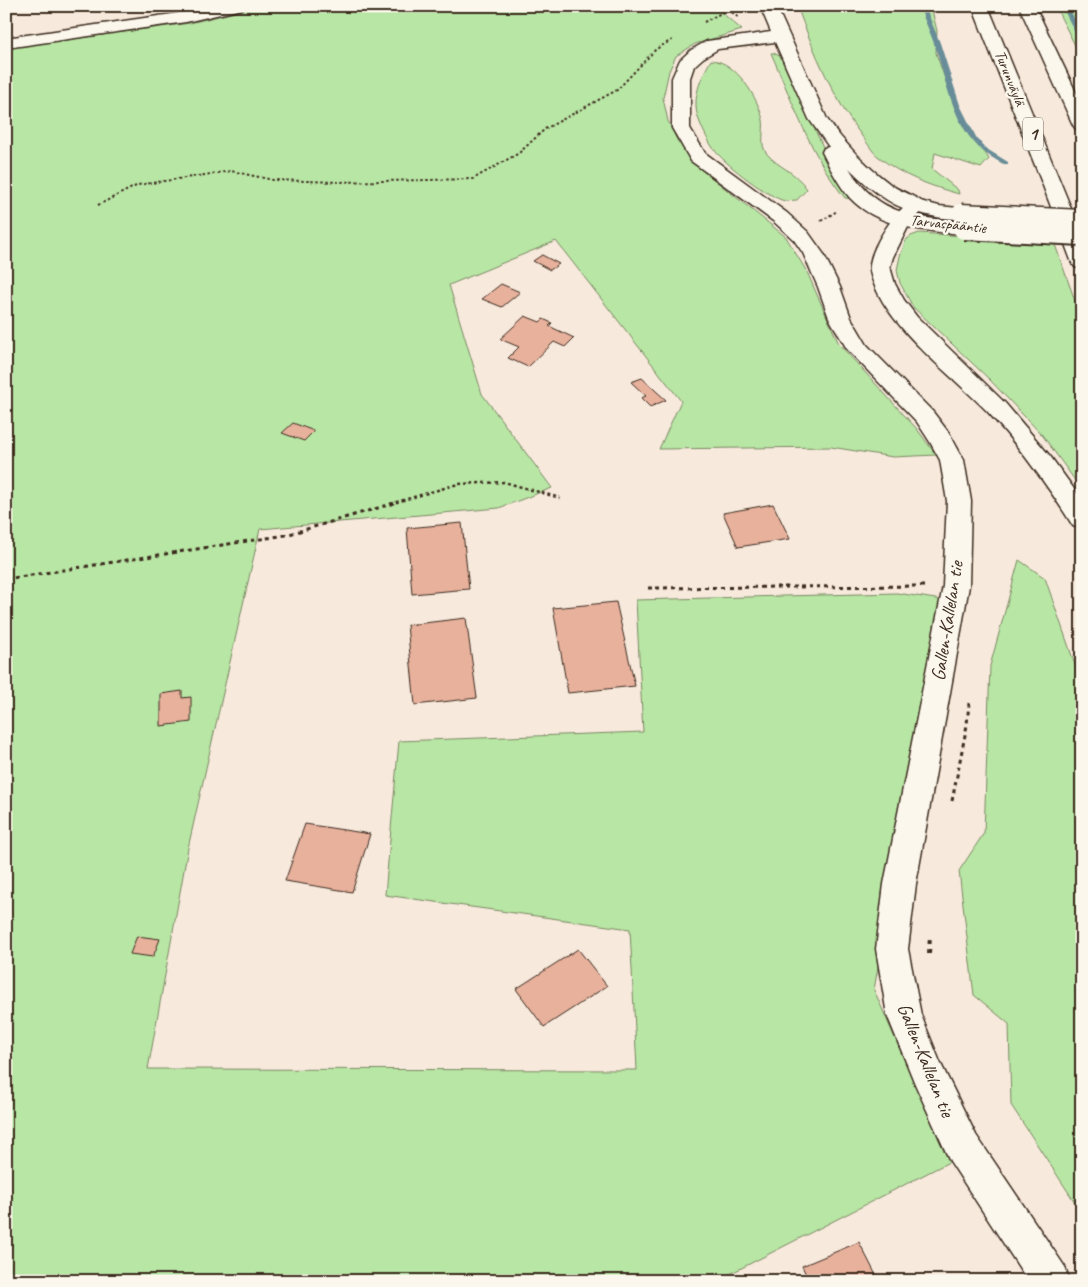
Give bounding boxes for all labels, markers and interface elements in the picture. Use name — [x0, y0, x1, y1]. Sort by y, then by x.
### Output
street label: Turunväylä — [990, 47, 1031, 110]
road number: 1 — [1023, 118, 1043, 150]
street label: Tarvaspääntie — [909, 210, 989, 238]
street label: Gallen-Kallelan tie — [925, 558, 969, 683]
street label: Gallen-Kallelan tie — [892, 999, 961, 1122]

